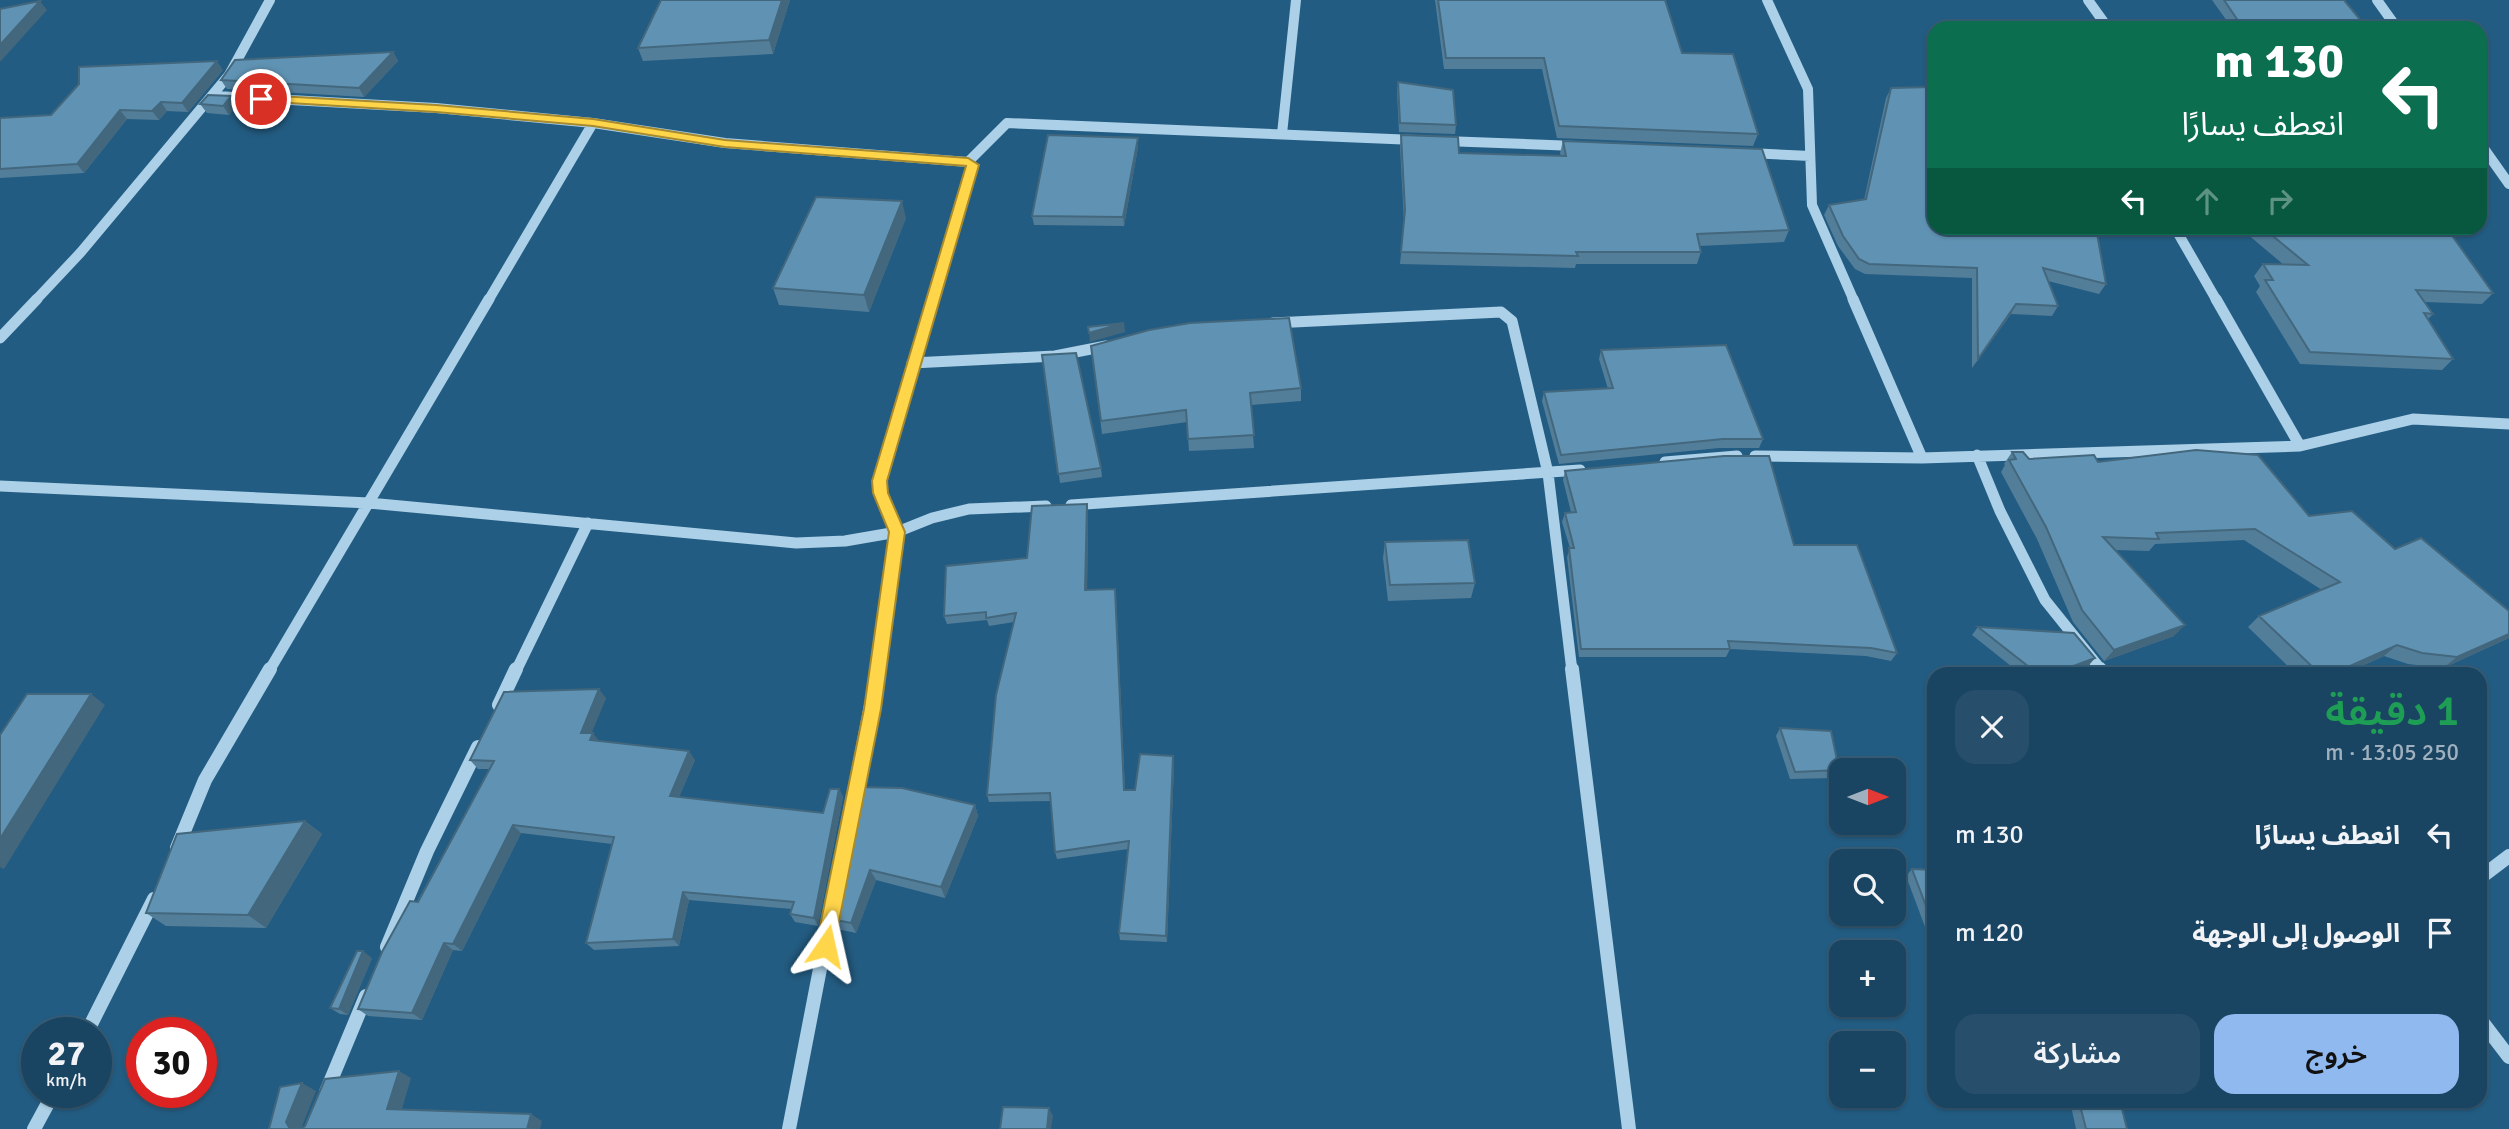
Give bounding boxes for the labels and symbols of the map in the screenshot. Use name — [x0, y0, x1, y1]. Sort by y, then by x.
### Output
pin — [231, 69, 291, 129]
north arrow — [1829, 758, 1906, 835]
position arrow — [789, 909, 863, 983]
speed limit sign: 30 — [126, 1017, 217, 1108]

